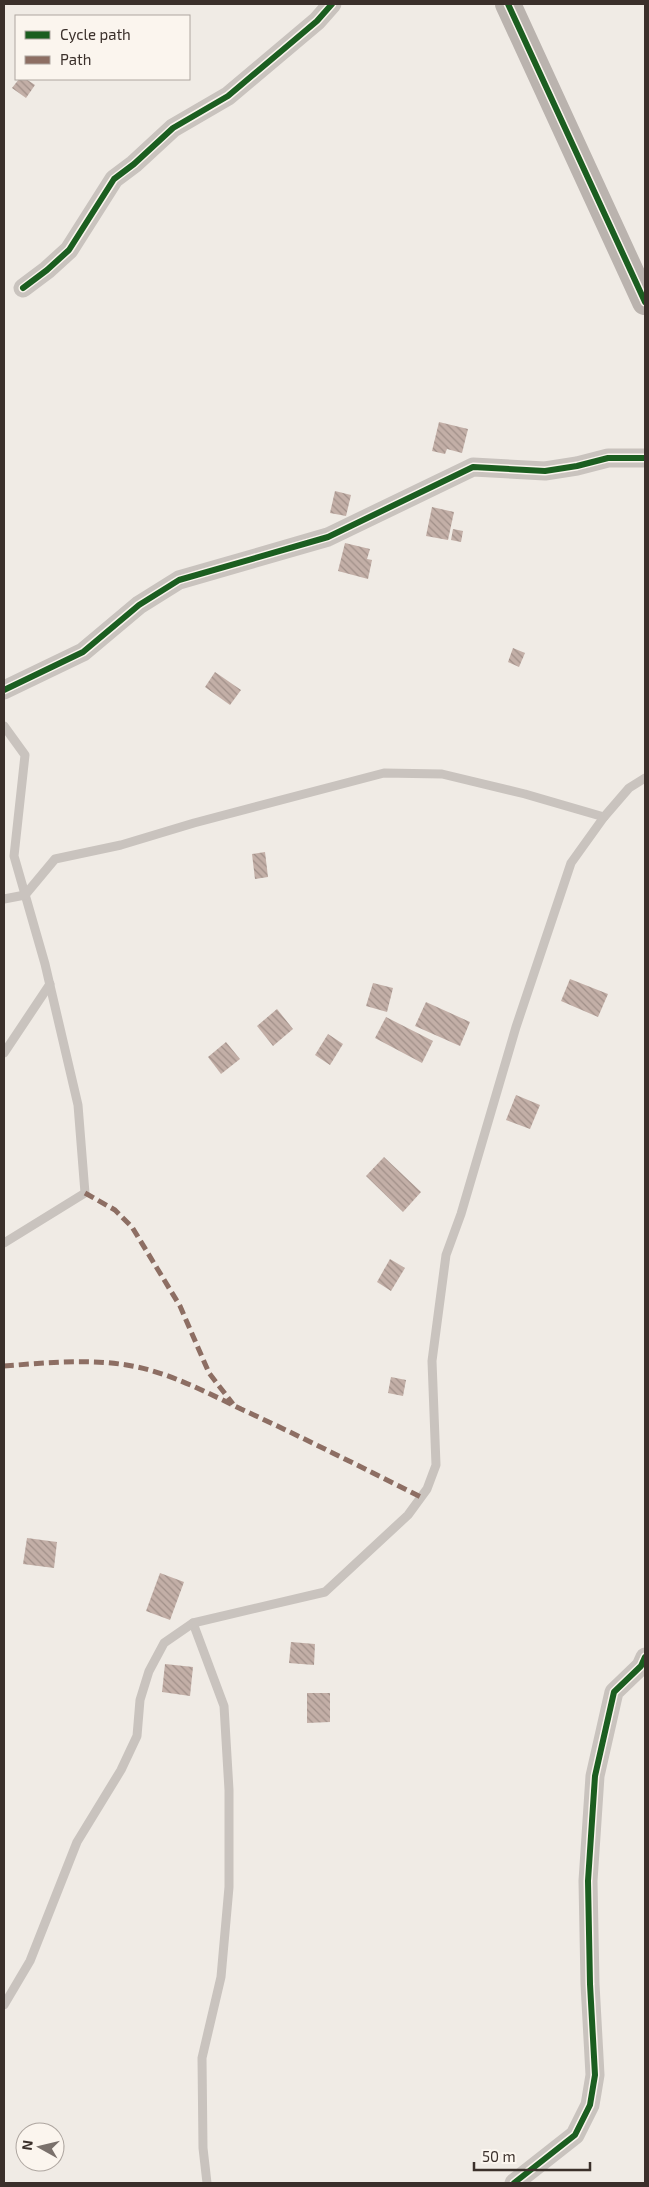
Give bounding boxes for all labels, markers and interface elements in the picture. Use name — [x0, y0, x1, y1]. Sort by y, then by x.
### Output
legend — [15, 15, 190, 80]
text: Cycle path — [60, 25, 131, 43]
text: Path — [60, 50, 91, 68]
north arrow — [15, 2122, 65, 2172]
text: N — [18, 2139, 36, 2151]
scale bar — [474, 2140, 590, 2172]
text: 50 m — [482, 2147, 516, 2165]

